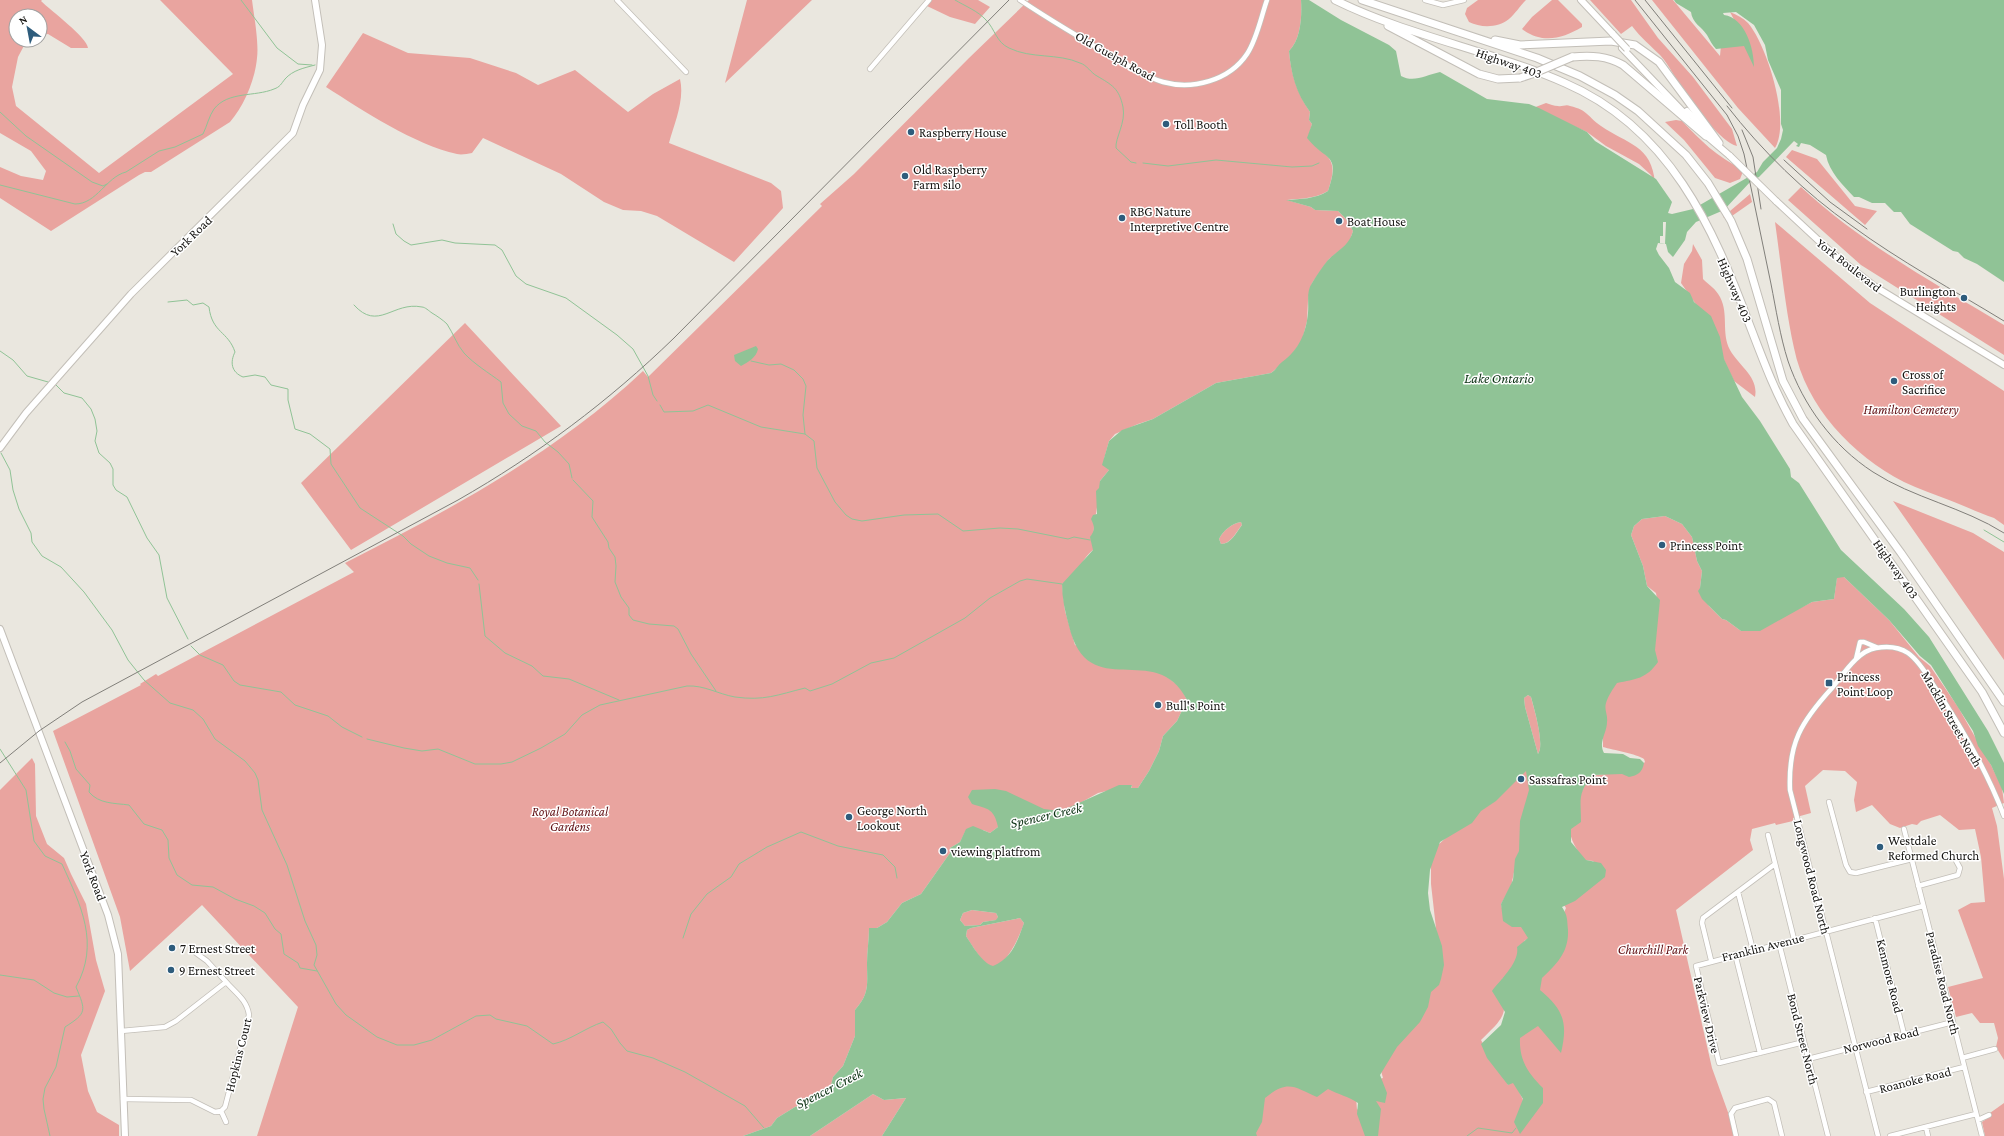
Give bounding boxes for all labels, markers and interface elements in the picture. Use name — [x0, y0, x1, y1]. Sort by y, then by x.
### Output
north arrow — [8, 8, 48, 48]
text: N — [16, 12, 29, 27]
street label: Old Guelph Road — [1073, 28, 1157, 84]
street label: Highway 403 — [1474, 45, 1544, 81]
place label: Toll Booth — [1174, 117, 1228, 132]
marker: Toll Booth — [1161, 119, 1171, 129]
place label: Raspberry House — [919, 125, 1007, 140]
marker: Raspberry House — [906, 127, 916, 137]
place label: Old Raspberry Farm silo — [913, 162, 988, 192]
marker: Old Raspberry Farm silo — [900, 171, 910, 181]
place label: RBG Nature Interpretive Centre — [1130, 204, 1229, 234]
street label: York Road — [167, 212, 215, 259]
marker: RBG Nature Interpretive Centre — [1117, 213, 1127, 223]
place label: Boat House — [1347, 214, 1406, 229]
marker: Boat House — [1334, 216, 1344, 226]
street label: York Boulevard — [1814, 235, 1885, 295]
street label: Highway 403 — [1715, 255, 1755, 325]
place label: Burlington Heights — [1900, 284, 1956, 314]
marker: Burlington Heights — [1959, 293, 1969, 303]
place label: Cross of Sacrifice — [1902, 367, 1946, 397]
water label: Lake Ontario — [1464, 370, 1534, 386]
marker: Cross of Sacrifice — [1889, 376, 1899, 386]
park label: Hamilton Cemetery — [1863, 402, 1959, 417]
street label: Highway 403 — [1870, 536, 1922, 602]
place label: Princess Point — [1670, 538, 1743, 553]
marker: Princess Point — [1657, 540, 1667, 550]
street label: Macklin Street North — [1918, 668, 1986, 770]
place label: Princess Point Loop — [1837, 669, 1893, 699]
marker: Princess Point Loop — [1824, 678, 1834, 688]
place label: Bull's Point — [1166, 698, 1225, 713]
marker: Bull's Point — [1153, 700, 1163, 710]
place label: Sassafras Point — [1529, 772, 1607, 787]
marker: Sassafras Point — [1516, 774, 1526, 784]
water label: Spencer Creek — [1009, 799, 1084, 831]
place label: George North Lookout — [857, 803, 927, 833]
park label: Royal Botanical Gardens — [532, 804, 609, 834]
marker: George North Lookout — [844, 812, 854, 822]
street label: Longwood Road North — [1791, 818, 1833, 936]
place label: Westdale Reformed Church — [1888, 833, 1979, 863]
marker: Westdale Reformed Church — [1875, 842, 1885, 852]
place label: viewing platfrom — [950, 844, 1041, 859]
marker: viewing platfrom — [938, 846, 948, 856]
street label: York Road — [77, 849, 109, 903]
street label: Franklin Avenue — [1720, 929, 1806, 964]
street label: Paradise Road North — [1923, 930, 1963, 1036]
street label: Kenmore Road — [1874, 937, 1906, 1015]
place label: 7 Ernest Street — [180, 941, 256, 956]
park label: Churchill Park — [1618, 942, 1689, 957]
marker: 7 Ernest Street — [167, 943, 177, 953]
place label: 9 Ernest Street — [179, 963, 255, 978]
marker: 9 Ernest Street — [166, 965, 176, 975]
street label: Parkview Drive — [1691, 975, 1723, 1055]
street label: Bond Street North — [1784, 992, 1822, 1086]
street label: Hopkins Court — [222, 1016, 255, 1094]
street label: Norwood Road — [1842, 1023, 1921, 1057]
water label: Spencer Creek — [793, 1064, 866, 1112]
street label: Roanoke Road — [1877, 1064, 1953, 1096]

